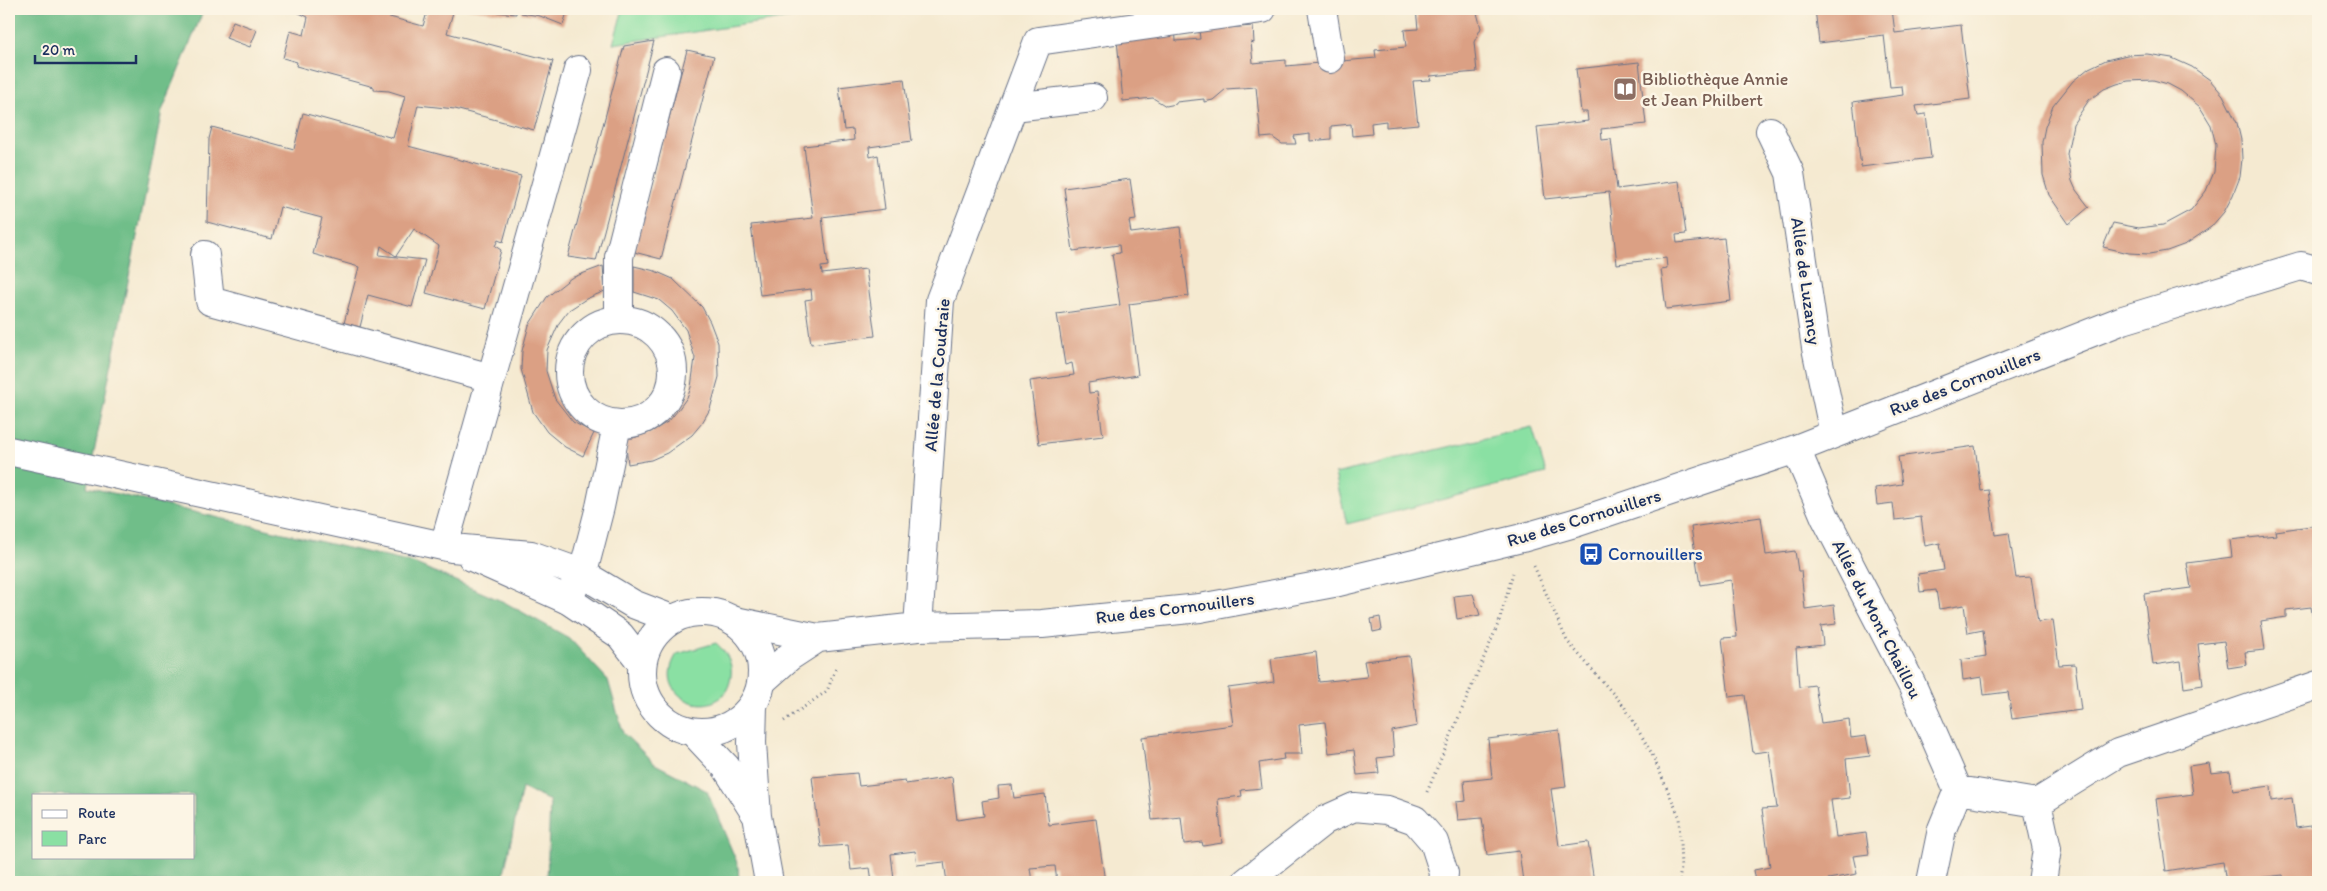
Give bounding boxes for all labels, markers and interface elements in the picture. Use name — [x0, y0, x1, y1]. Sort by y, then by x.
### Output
scale bar — [35, 32, 136, 64]
text: 20 m — [42, 41, 76, 59]
place label: Bibliothèque Annie et Jean Philbert — [1642, 68, 1788, 111]
library icon: Bibliothèque Annie et Jean Philbert — [1612, 76, 1638, 102]
street label: Allée de Luzancy — [1786, 216, 1826, 347]
street label: Allée de la Coudraie — [919, 297, 955, 453]
street label: Rue des Cornouillers — [1886, 343, 2044, 421]
street label: Rue des Cornouillers — [1504, 484, 1664, 552]
street label: Allée du Mont Chaillou — [1827, 536, 1927, 702]
bus stop icon: Cornouillers — [1578, 541, 1604, 567]
place label: Cornouillers — [1608, 543, 1703, 565]
street label: Rue des Cornouillers — [1094, 587, 1256, 629]
legend — [32, 794, 195, 858]
text: Route — [78, 804, 116, 822]
text: Parc — [78, 830, 107, 848]

